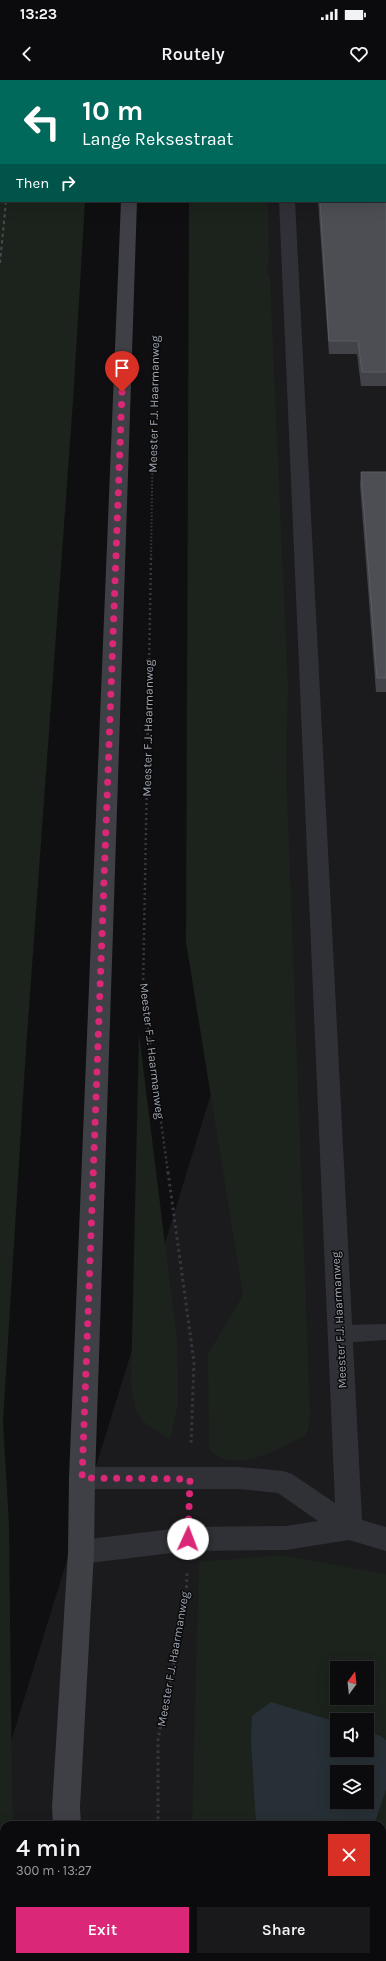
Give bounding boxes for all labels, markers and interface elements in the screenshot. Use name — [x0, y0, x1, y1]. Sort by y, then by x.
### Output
text: 13:23 — [20, 5, 57, 23]
icon: back — [16, 43, 38, 65]
text: Routely — [161, 43, 225, 65]
icon: heart — [348, 43, 370, 65]
text: 10 m — [82, 94, 143, 127]
icon: left — [16, 96, 68, 148]
text: Lange Reksestraat — [82, 128, 233, 150]
icon: right — [57, 172, 79, 194]
text: Then — [16, 174, 49, 192]
street label: Meester F.J. Haarmanweg — [146, 335, 162, 473]
pin — [105, 351, 139, 392]
icon: arrive — [111, 357, 133, 379]
street label: Meester F.J. Haarmanweg — [140, 659, 156, 797]
street label: Meester F.J. Haarmanweg — [137, 982, 167, 1120]
street label: Meester F.J. Haarmanweg — [328, 1251, 350, 1389]
position arrow — [167, 1518, 209, 1560]
street label: Meester F.J. Haarmanweg — [154, 1590, 192, 1728]
north arrow — [330, 1661, 374, 1705]
map controls — [330, 1661, 374, 1809]
button: sound — [330, 1713, 374, 1757]
button: layers — [330, 1765, 374, 1809]
text: 4 min — [16, 1834, 81, 1862]
button: close — [328, 1834, 370, 1876]
text: 300 m · 13:27 — [16, 1863, 91, 1878]
button: Exit — [16, 1907, 189, 1953]
button: Share — [197, 1907, 370, 1953]

